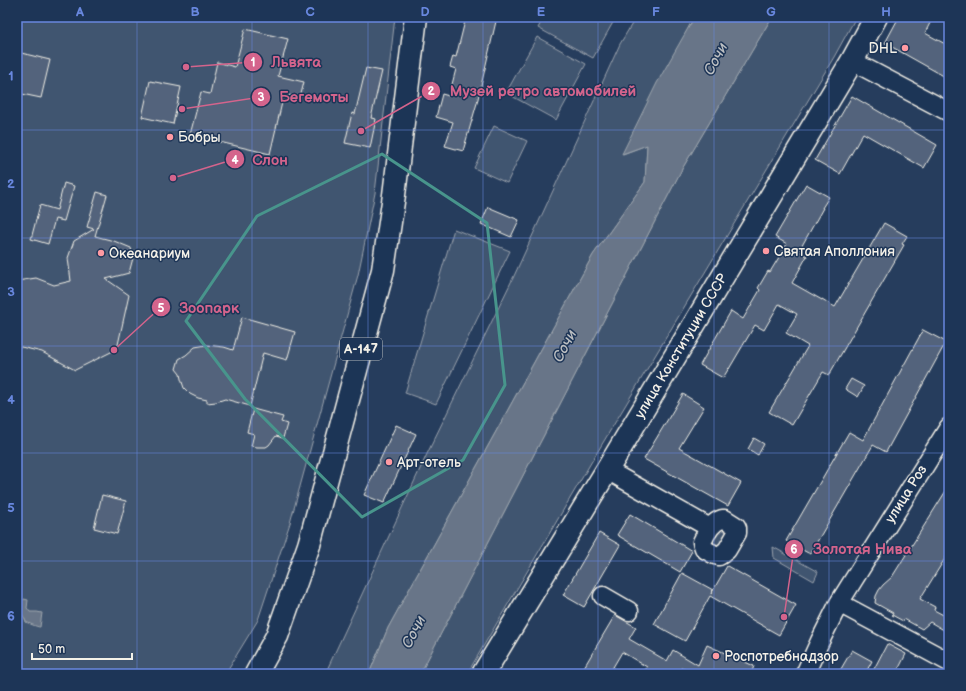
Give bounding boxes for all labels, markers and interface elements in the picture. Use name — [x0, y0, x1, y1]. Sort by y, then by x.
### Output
text: A — [75, 4, 84, 20]
text: B — [190, 4, 200, 20]
text: C — [305, 4, 315, 20]
text: D — [420, 4, 430, 20]
text: E — [537, 4, 546, 20]
text: F — [652, 4, 660, 20]
text: G — [766, 4, 776, 20]
text: H — [881, 4, 891, 20]
water label: Сочи — [700, 39, 733, 79]
place label: DHL — [869, 40, 897, 57]
marker: DHL — [900, 43, 910, 53]
callout: Львята — [243, 48, 329, 75]
text: Львята — [270, 53, 321, 72]
text: 1 — [250, 55, 256, 70]
text: 1 — [8, 68, 14, 84]
callout: Музей ретро автомобилей — [421, 77, 644, 104]
text: Музей ретро автомобилей — [450, 82, 636, 101]
callout: Бегемоты — [251, 83, 357, 110]
text: 2 — [427, 84, 435, 99]
text: Бегемоты — [279, 88, 349, 107]
text: 3 — [257, 90, 265, 105]
place label: Бобры — [178, 129, 221, 146]
marker: Бобры — [165, 132, 175, 142]
callout: Слон — [225, 146, 296, 173]
text: Слон — [252, 151, 288, 170]
text: 4 — [231, 153, 239, 168]
text: 2 — [7, 176, 15, 192]
place label: Святая Аполлония — [774, 243, 895, 260]
place label: Океанариум — [109, 245, 190, 262]
marker: Святая Аполлония — [761, 246, 771, 256]
marker: Океанариум — [96, 248, 106, 258]
street label: улица Конституции СССР — [631, 270, 731, 421]
text: 3 — [7, 284, 15, 300]
callout: Зоопарк — [151, 294, 247, 321]
text: Зоопарк — [179, 299, 240, 318]
text: 5 — [158, 301, 165, 316]
water label: Сочи — [549, 326, 582, 366]
road number: А-147 — [340, 338, 382, 360]
text: 4 — [7, 392, 15, 408]
place label: Арт-отель — [396, 454, 461, 471]
marker: Арт-отель — [384, 457, 394, 467]
street label: улица Роз — [881, 462, 931, 526]
text: 5 — [7, 500, 15, 516]
callout: Золотая Нива — [784, 535, 919, 562]
text: Золотая Нива — [813, 540, 912, 559]
text: 6 — [790, 542, 798, 557]
text: 6 — [7, 608, 15, 624]
water label: Сочи — [398, 612, 431, 652]
scale bar — [32, 635, 132, 661]
text: 50 m — [38, 642, 65, 657]
place label: Роспотребнадзор — [724, 648, 839, 665]
marker: Роспотребнадзор — [711, 651, 721, 661]

